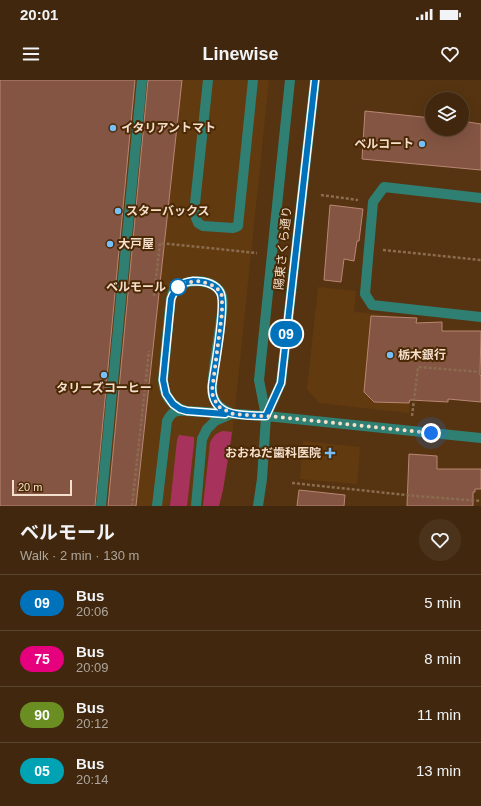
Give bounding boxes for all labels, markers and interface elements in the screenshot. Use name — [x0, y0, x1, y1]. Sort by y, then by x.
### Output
text: 20:01 — [20, 6, 58, 23]
icon: menu — [20, 43, 42, 65]
icon: heart — [439, 43, 461, 65]
text: Linewise — [202, 44, 279, 64]
map controls — [425, 92, 469, 136]
button: layers — [425, 92, 469, 136]
place label: イタリアントマト — [121, 121, 216, 135]
marker: イタリアントマト — [108, 123, 118, 133]
place label: ベルコート — [354, 137, 414, 151]
marker: ベルコート — [417, 139, 427, 149]
place label: スターバックス — [126, 204, 210, 218]
street label: 陽東さくら通り — [272, 205, 294, 291]
marker: スターバックス — [113, 206, 123, 216]
place label: 大戸屋 — [118, 237, 154, 251]
marker: 大戸屋 — [105, 239, 115, 249]
marker: ベルモール — [169, 278, 187, 296]
place label: ベルモール — [106, 280, 166, 294]
line badge: 09 — [268, 321, 304, 347]
text: 09 — [278, 326, 294, 342]
place label: 栃木銀行 — [398, 348, 446, 362]
marker: 栃木銀行 — [385, 350, 395, 360]
marker: タリーズコーヒー — [99, 370, 109, 380]
place label: タリーズコーヒー — [56, 381, 152, 395]
your location — [421, 423, 441, 443]
place label: おおねだ歯科医院 — [225, 446, 321, 460]
marker: おおねだ歯科医院 — [324, 447, 336, 459]
scale bar — [12, 478, 72, 497]
text: 20 m — [18, 481, 42, 493]
button: heart — [419, 519, 461, 561]
text: ベルモール — [20, 522, 115, 543]
text: Walk · 2 min · 130 m — [20, 548, 139, 563]
text: Bus — [76, 587, 104, 604]
text: 5 min — [424, 594, 461, 611]
text: 09 — [34, 595, 50, 611]
text: 20:06 — [76, 604, 109, 619]
text: Bus — [76, 643, 104, 660]
text: 8 min — [424, 650, 461, 667]
text: 75 — [34, 651, 50, 667]
text: 20:09 — [76, 660, 109, 675]
text: Bus — [76, 699, 104, 716]
text: 11 min — [417, 706, 461, 723]
text: 90 — [34, 707, 50, 723]
text: 20:12 — [76, 716, 109, 731]
text: Bus — [76, 755, 104, 772]
text: 13 min — [416, 762, 461, 779]
text: 05 — [34, 763, 50, 779]
text: 20:14 — [76, 772, 109, 787]

